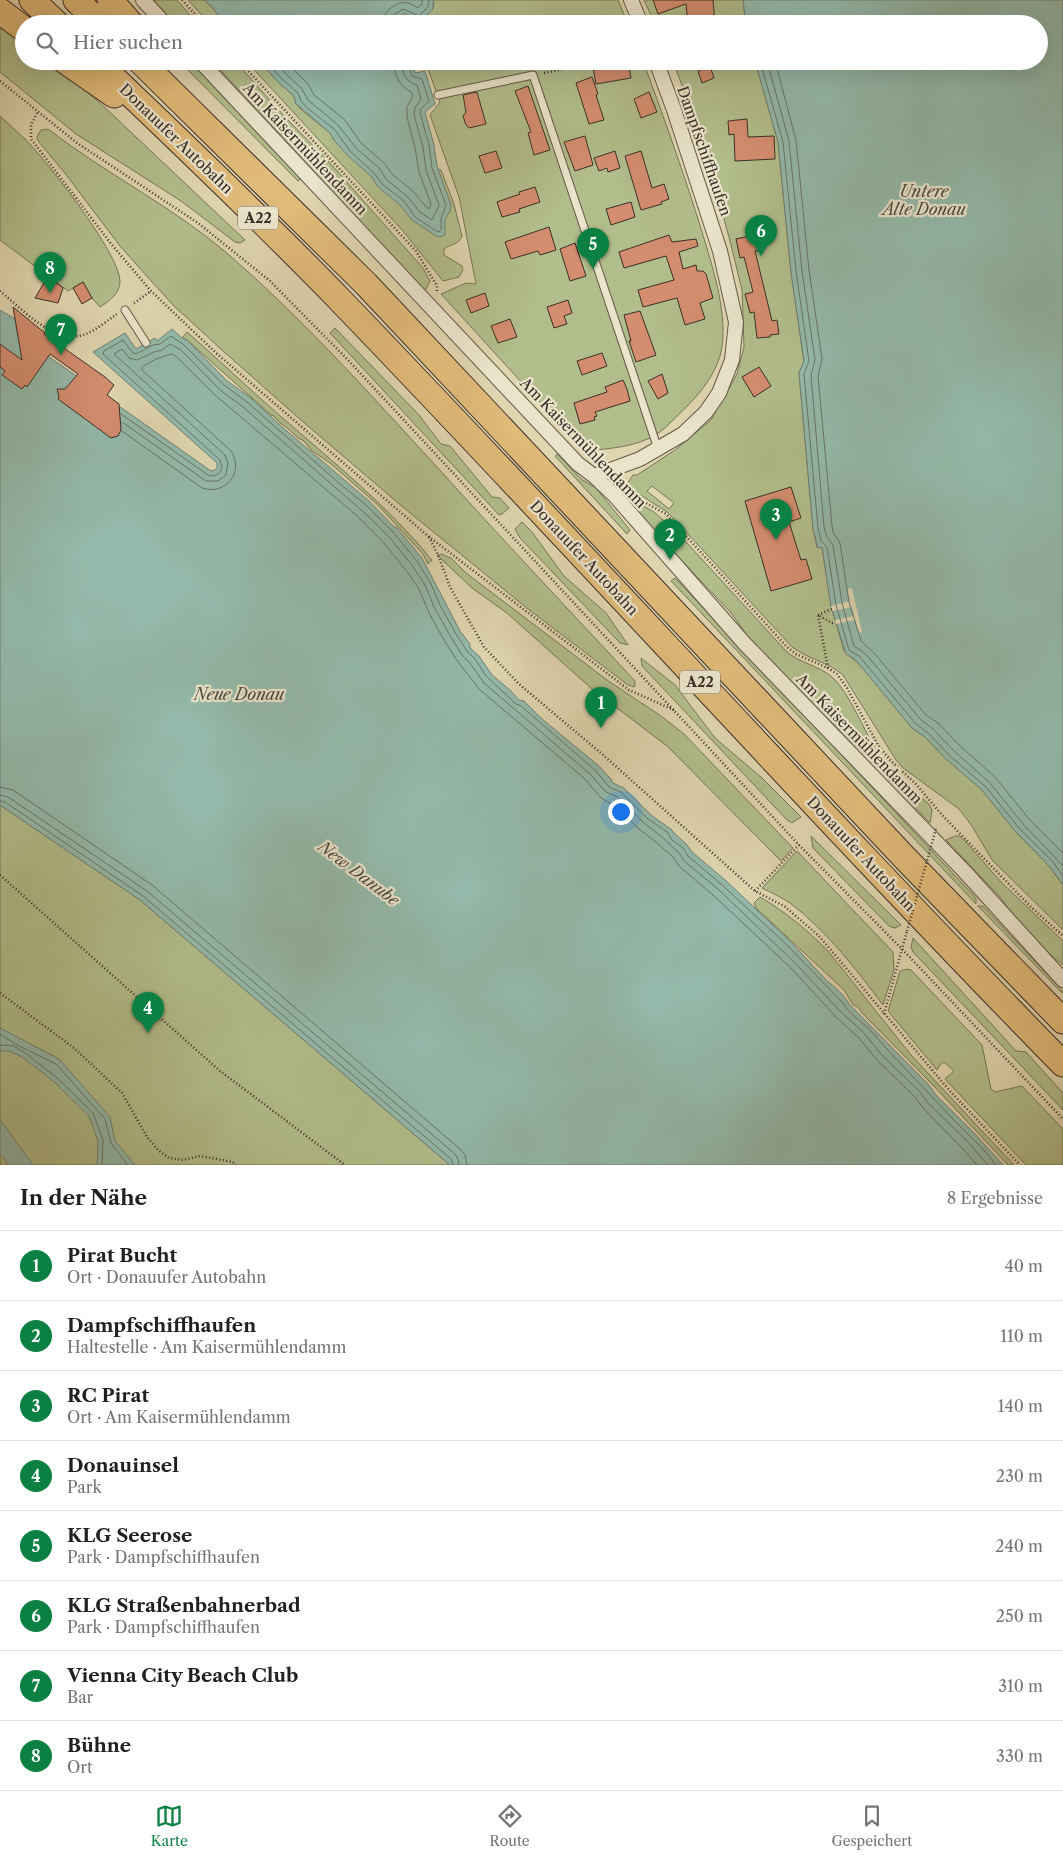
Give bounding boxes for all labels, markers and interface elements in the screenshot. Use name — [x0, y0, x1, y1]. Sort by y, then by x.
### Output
search box — [15, 15, 1048, 70]
icon: search — [33, 29, 61, 57]
text: Hier suchen — [73, 31, 183, 54]
street label: Am Kaisermühlendamm — [238, 78, 372, 219]
street label: Donauufer Autobahn — [116, 80, 238, 198]
street label: Dampfschiffhaufen — [673, 83, 736, 219]
water label: Untere Alte Donau — [880, 181, 966, 219]
road number: A22 — [238, 207, 278, 230]
pin: 6 — [745, 215, 777, 256]
pin: 5 — [577, 228, 609, 269]
pin: 8 — [34, 252, 66, 293]
pin: 7 — [45, 314, 77, 355]
street label: Am Kaisermühlendamm — [515, 373, 651, 512]
street label: Donauufer Autobahn — [526, 496, 643, 620]
pin: 3 — [760, 499, 792, 540]
pin: 2 — [654, 519, 686, 560]
street label: Am Kaisermühlendamm — [791, 669, 927, 808]
road number: A22 — [680, 670, 720, 694]
water label: Neue Donau — [192, 684, 285, 704]
pin: 1 — [585, 687, 617, 728]
street label: Donauufer Autobahn — [803, 792, 920, 916]
your location — [608, 799, 634, 825]
water label: New Danube — [313, 835, 404, 911]
pin: 4 — [132, 992, 164, 1033]
text: In der Nähe — [20, 1185, 147, 1210]
text: 8 Ergebnisse — [947, 1188, 1043, 1208]
text: Pirat Bucht — [67, 1244, 177, 1267]
text: 1 — [32, 1256, 40, 1276]
text: 40 m — [1004, 1256, 1043, 1276]
text: Ort · Donauufer Autobahn — [67, 1267, 266, 1287]
text: Dampfschiffhaufen — [67, 1314, 256, 1337]
text: 2 — [31, 1326, 41, 1346]
text: 110 m — [1000, 1326, 1043, 1346]
text: Haltestelle · Am Kaisermühlendamm — [67, 1337, 346, 1357]
text: RC Pirat — [67, 1384, 149, 1407]
text: 3 — [31, 1396, 41, 1416]
text: 140 m — [998, 1396, 1043, 1416]
text: Ort · Am Kaisermühlendamm — [67, 1407, 291, 1427]
text: Donauinsel — [67, 1454, 179, 1477]
text: 4 — [31, 1466, 41, 1486]
text: 230 m — [996, 1466, 1043, 1486]
text: Park — [67, 1477, 102, 1497]
text: KLG Seerose — [67, 1524, 192, 1547]
text: 5 — [32, 1536, 40, 1556]
text: 240 m — [995, 1536, 1043, 1556]
text: Park · Dampfschiffhaufen — [67, 1547, 260, 1567]
text: KLG Straßenbahnerbad — [67, 1594, 301, 1617]
text: 6 — [31, 1606, 41, 1626]
text: 250 m — [996, 1606, 1043, 1626]
text: Park · Dampfschiffhaufen — [67, 1617, 260, 1637]
text: Vienna City Beach Club — [67, 1664, 298, 1687]
text: 7 — [32, 1676, 40, 1696]
text: 310 m — [998, 1676, 1043, 1696]
text: Bar — [67, 1687, 93, 1707]
text: Bühne — [67, 1734, 131, 1757]
text: 8 — [31, 1746, 41, 1766]
text: 330 m — [996, 1746, 1043, 1766]
text: Ort — [67, 1757, 93, 1777]
tab: Karte — [151, 1802, 188, 1850]
tab: Route — [490, 1802, 530, 1850]
tab: Gespeichert — [831, 1802, 912, 1850]

